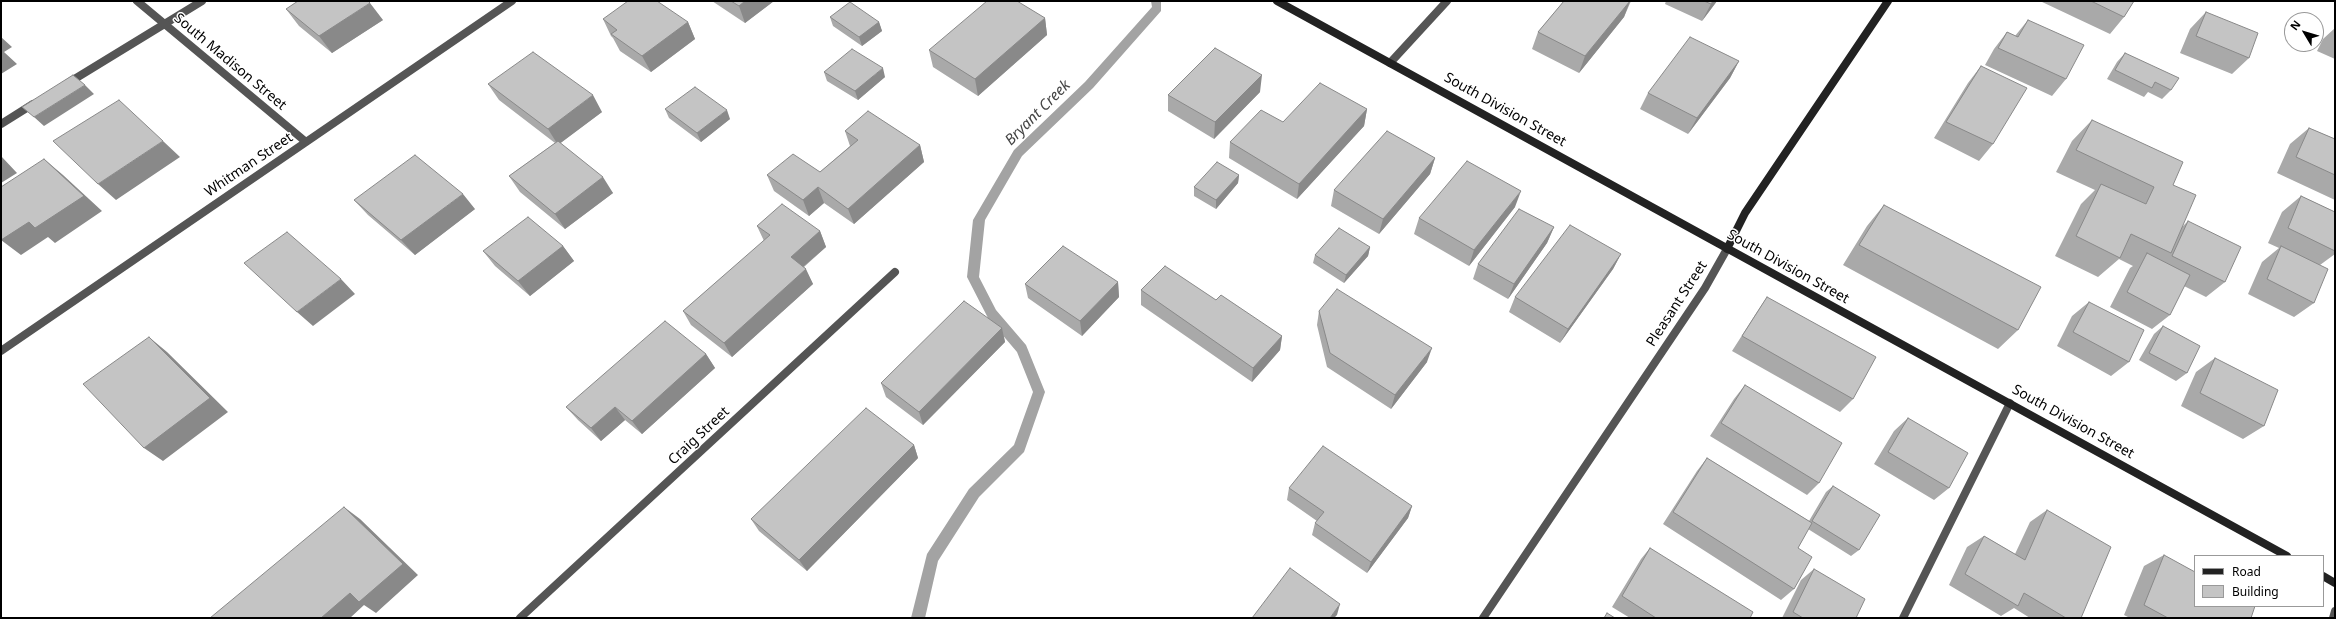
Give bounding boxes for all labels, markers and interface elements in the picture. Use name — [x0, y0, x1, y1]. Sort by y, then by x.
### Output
street label: South Madison Street — [170, 10, 290, 114]
north arrow — [2284, 12, 2324, 52]
text: N — [2286, 17, 2304, 33]
street label: South Division Street — [1441, 69, 1569, 151]
water label: Bryant Creek — [1002, 77, 1074, 149]
street label: Whitman Street — [202, 129, 296, 201]
street label: South Division Street — [1724, 226, 1852, 308]
street label: Pleasant Street — [1643, 258, 1711, 350]
street label: South Division Street — [2009, 381, 2137, 463]
street label: Craig Street — [665, 404, 733, 468]
legend — [2194, 555, 2324, 607]
text: Road — [2232, 563, 2261, 580]
text: Building — [2232, 583, 2279, 600]

